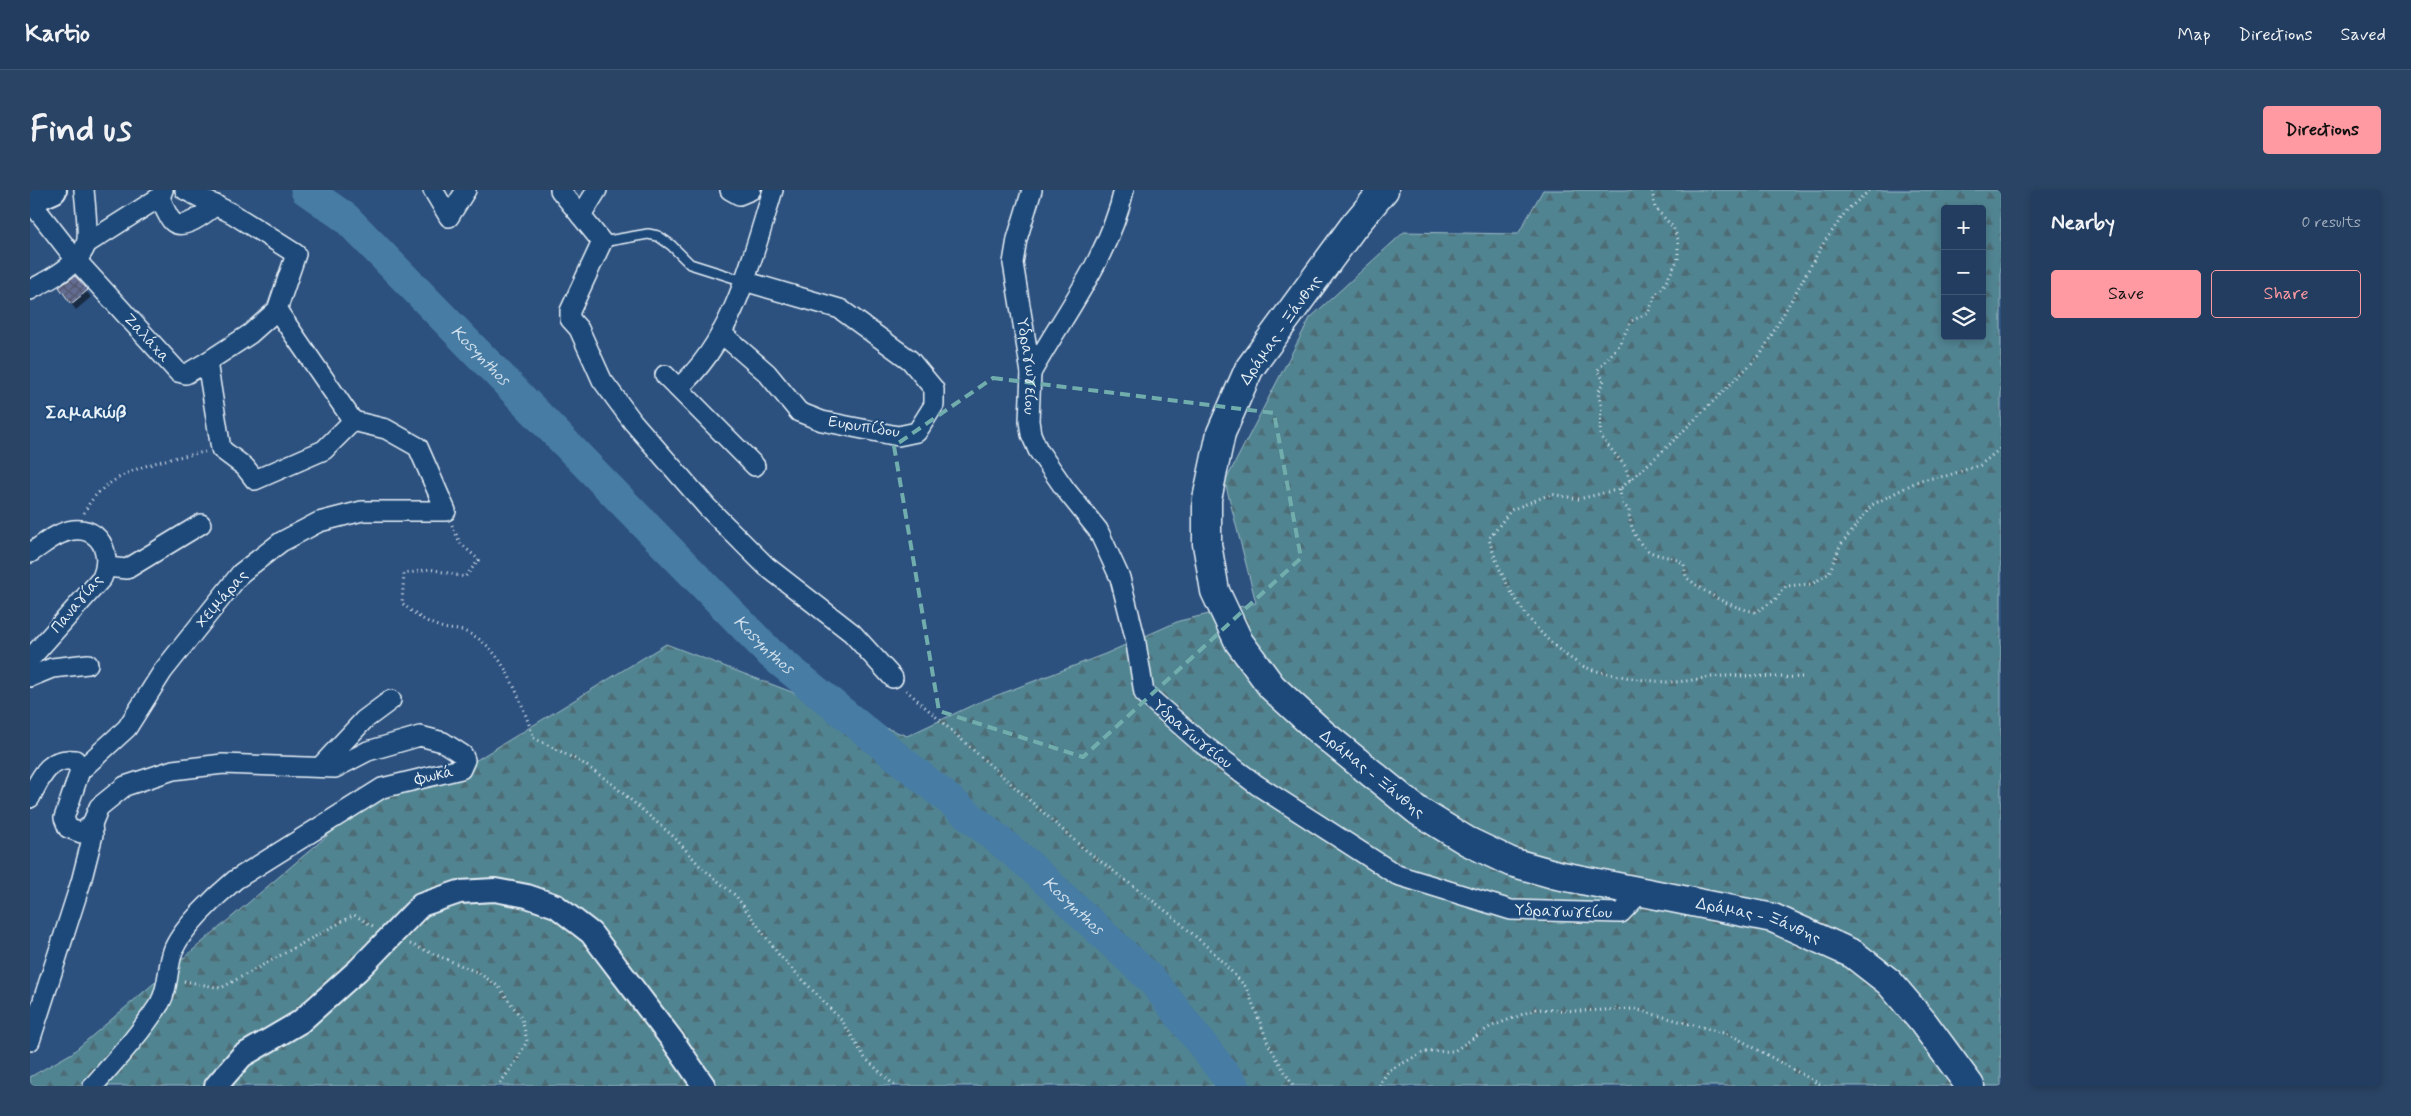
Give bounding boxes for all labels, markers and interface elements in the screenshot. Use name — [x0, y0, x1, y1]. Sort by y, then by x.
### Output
text: Kartio — [25, 19, 90, 50]
text: Map — [2178, 23, 2211, 47]
text: Directions — [2239, 23, 2313, 47]
text: Saved — [2341, 23, 2386, 47]
button: Directions — [2263, 106, 2381, 154]
text: Find us — [30, 107, 132, 153]
map controls — [1941, 205, 1986, 340]
button: + — [1941, 205, 1986, 250]
text: Nearby — [2051, 209, 2115, 237]
text: 0 results — [2301, 212, 2361, 233]
button: − — [1941, 250, 1986, 295]
button: Save — [2051, 270, 2201, 318]
button: Share — [2211, 270, 2361, 318]
street label: Δράμας - Ξάνθης — [1235, 271, 1327, 389]
button: layers — [1941, 295, 1986, 340]
street label: Ζαλάχα — [119, 309, 175, 367]
street label: Υδραγωγείου — [1012, 316, 1042, 415]
water label: Kosynthos — [445, 320, 517, 393]
district label: Σαμακώβ — [46, 400, 127, 425]
street label: Ευρυπίδου — [827, 411, 901, 443]
street label: Χειμάρας — [191, 566, 253, 632]
street label: Παναγίας — [46, 570, 108, 638]
water label: Kosynthos — [728, 610, 801, 681]
street label: Υδραγωγείου — [1148, 695, 1237, 773]
street label: Δράμας - Ξάνθης — [1315, 725, 1428, 823]
street label: Φωκά — [412, 761, 455, 791]
water label: Kosynthos — [1037, 871, 1110, 942]
street label: Δράμας - Ξάνθης — [1694, 892, 1824, 949]
street label: Υδραγωγείου — [1514, 900, 1612, 923]

